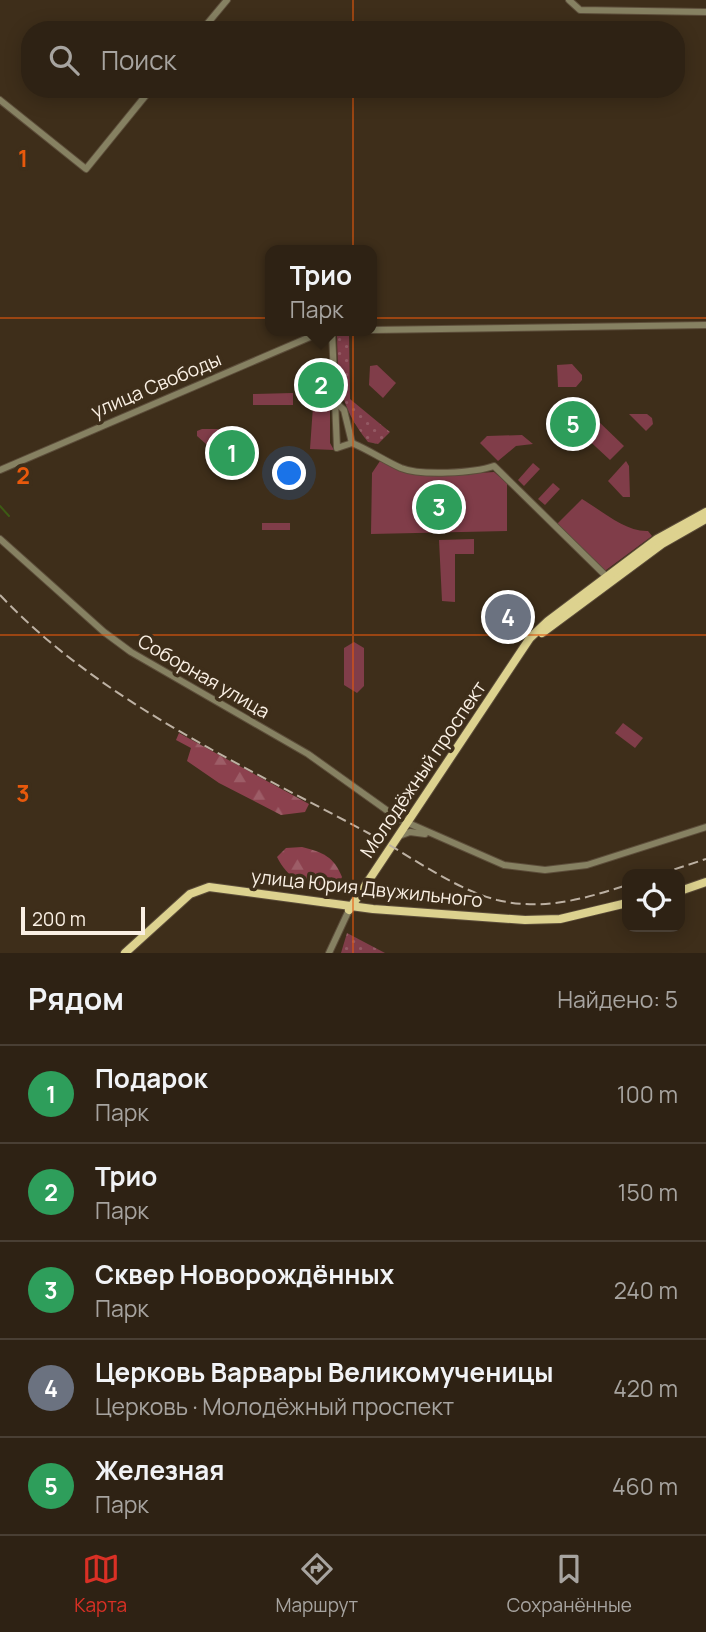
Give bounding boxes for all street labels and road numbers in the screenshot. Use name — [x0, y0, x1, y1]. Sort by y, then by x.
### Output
street label: улица Свободы — [87, 346, 225, 424]
street label: Соборная улица — [133, 628, 275, 724]
street label: Молодёжный проспект — [354, 675, 492, 863]
street label: улица Юрия Двужильного — [250, 863, 484, 913]

